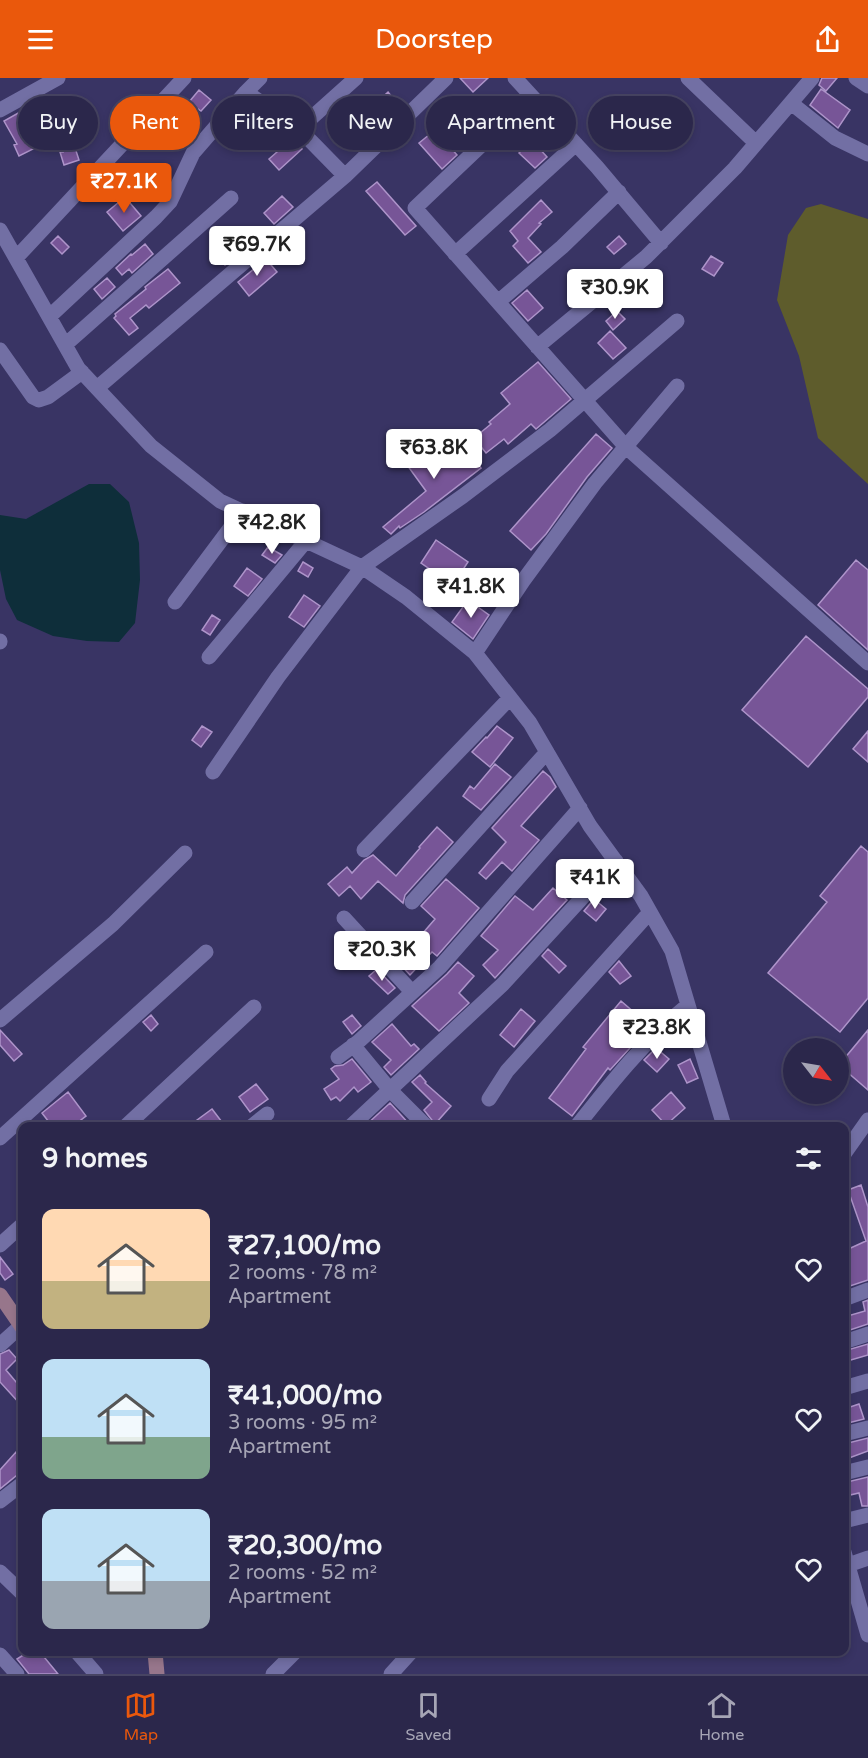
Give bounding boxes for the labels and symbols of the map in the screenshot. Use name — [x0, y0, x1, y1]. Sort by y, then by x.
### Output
pin: ₹27.1K — [75, 163, 173, 214]
pin: ₹69.7K — [208, 226, 306, 277]
pin: ₹30.9K — [566, 269, 664, 320]
pin: ₹63.8K — [385, 429, 483, 480]
pin: ₹42.8K — [223, 504, 321, 555]
pin: ₹41.8K — [422, 568, 520, 619]
pin: ₹41K — [559, 859, 631, 910]
pin: ₹20.3K — [333, 931, 431, 982]
pin: ₹23.8K — [608, 1009, 706, 1060]
north arrow — [783, 1038, 849, 1104]

